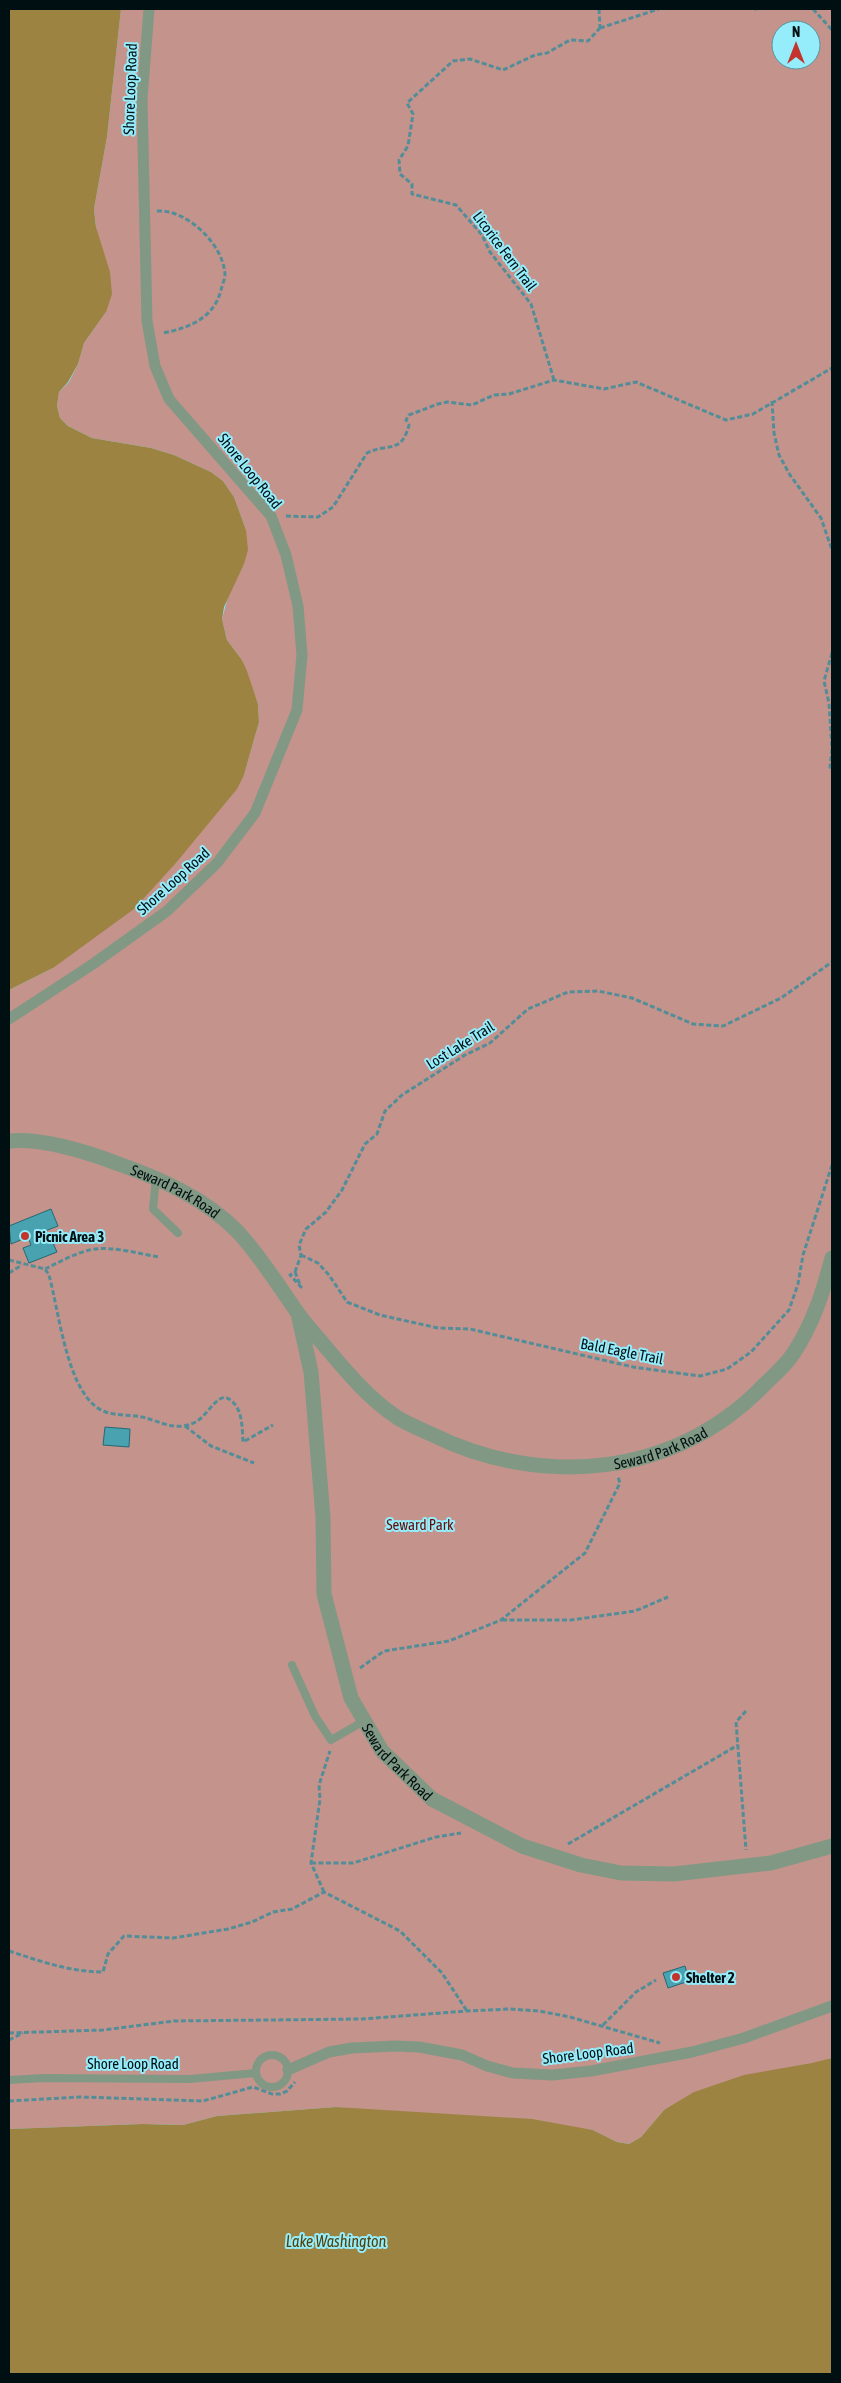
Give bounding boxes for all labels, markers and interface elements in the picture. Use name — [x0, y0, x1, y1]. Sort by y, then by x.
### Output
north arrow — [771, 20, 821, 70]
text: N — [792, 24, 800, 40]
street label: Shore Loop Road — [120, 43, 140, 135]
street label: Licorice Fern Trail — [470, 208, 540, 294]
street label: Shore Loop Road — [215, 430, 285, 512]
street label: Shore Loop Road — [133, 844, 213, 918]
street label: Lost Lake Trail — [423, 1017, 497, 1073]
street label: Seward Park Road — [129, 1161, 224, 1221]
place label: Picnic Area 3 — [35, 1228, 104, 1245]
marker: Picnic Area 3 — [19, 1230, 31, 1242]
street label: Bald Eagle Trail — [579, 1335, 665, 1367]
street label: Seward Park Road — [613, 1423, 710, 1472]
park label: Seward Park — [386, 1516, 454, 1533]
street label: Seward Park Road — [359, 1720, 437, 1804]
place label: Shelter 2 — [686, 1969, 735, 1986]
marker: Shelter 2 — [670, 1971, 682, 1983]
street label: Shore Loop Road — [541, 2039, 635, 2067]
street label: Shore Loop Road — [87, 2055, 179, 2072]
water label: Lake Washington — [286, 2232, 386, 2251]

